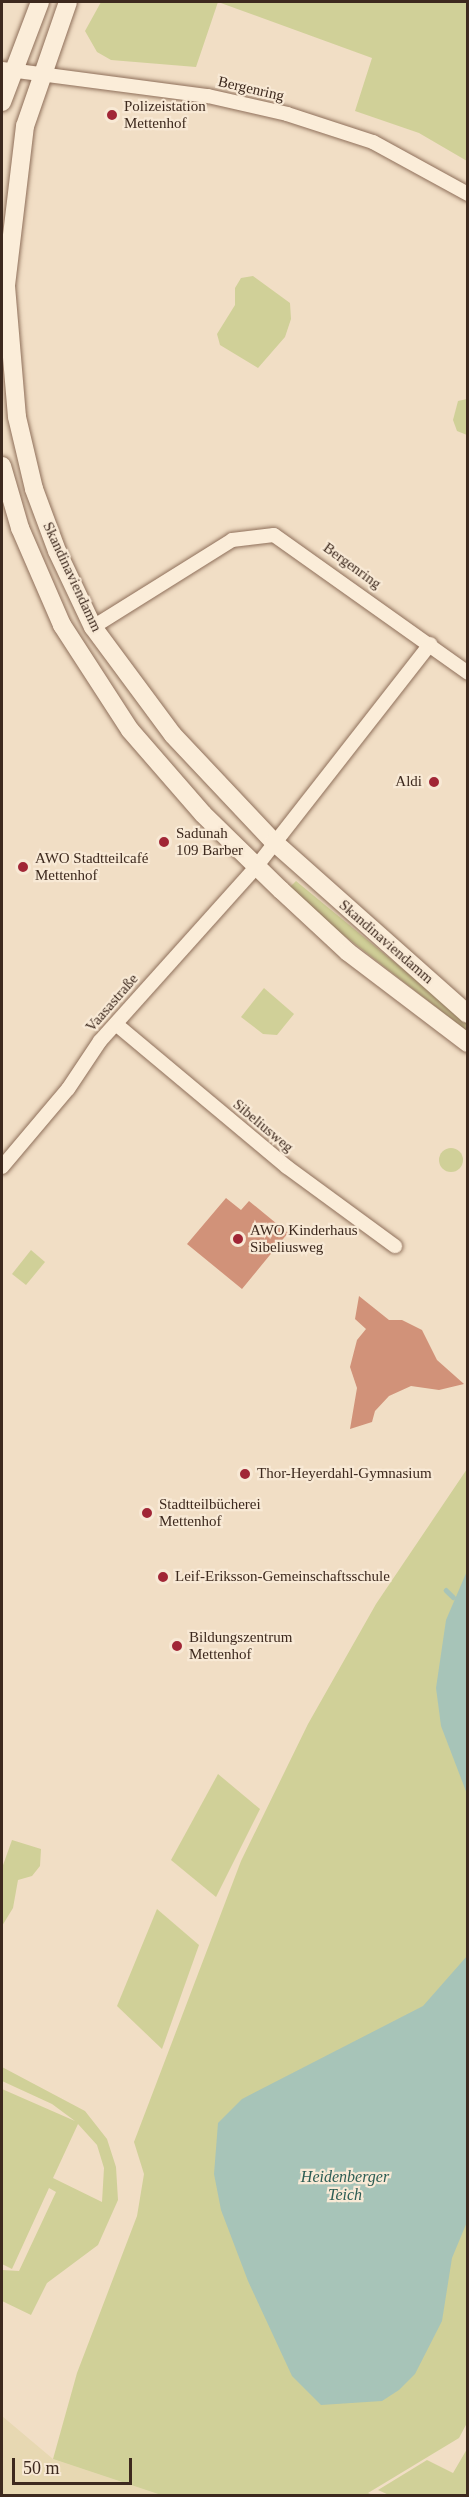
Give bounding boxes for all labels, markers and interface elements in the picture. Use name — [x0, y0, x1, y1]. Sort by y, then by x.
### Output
street label: Bergenring — [216, 73, 286, 105]
place label: Polizeistation Mettenhof — [124, 97, 206, 132]
marker: Polizeistation Mettenhof — [105, 108, 119, 122]
street label: Skandinaviendamm — [39, 519, 105, 635]
street label: Bergenring — [320, 539, 384, 593]
place label: Aldi — [395, 773, 422, 791]
marker: Aldi — [427, 775, 441, 789]
place label: Sadunah 109 Barber — [176, 824, 243, 859]
marker: Sadunah 109 Barber — [157, 835, 171, 849]
place label: AWO Stadtteilcafé Mettenhof — [35, 849, 148, 884]
marker: AWO Stadtteilcafé Mettenhof — [16, 860, 30, 874]
street label: Skandinaviendamm — [335, 896, 437, 988]
street label: Vaasastraße — [82, 970, 142, 1036]
street label: Sibeliusweg — [229, 1096, 297, 1156]
place label: AWO Kinderhaus Sibeliusweg — [250, 1221, 358, 1256]
marker: AWO Kinderhaus Sibeliusweg — [231, 1232, 245, 1246]
place label: Thor-Heyerdahl-Gymnasium — [257, 1465, 432, 1483]
marker: Thor-Heyerdahl-Gymnasium — [238, 1467, 252, 1481]
place label: Stadtteilbücherei Mettenhof — [159, 1495, 261, 1530]
marker: Stadtteilbücherei Mettenhof — [140, 1506, 154, 1520]
place label: Leif-Eriksson-Gemeinschaftsschule — [175, 1568, 390, 1586]
marker: Leif-Eriksson-Gemeinschaftsschule — [156, 1570, 170, 1584]
place label: Bildungszentrum Mettenhof — [189, 1628, 292, 1663]
marker: Bildungszentrum Mettenhof — [170, 1639, 184, 1653]
water label: Heidenberger Teich — [301, 2167, 389, 2205]
scale bar — [15, 2446, 135, 2484]
text: 50 m — [23, 2458, 60, 2478]

